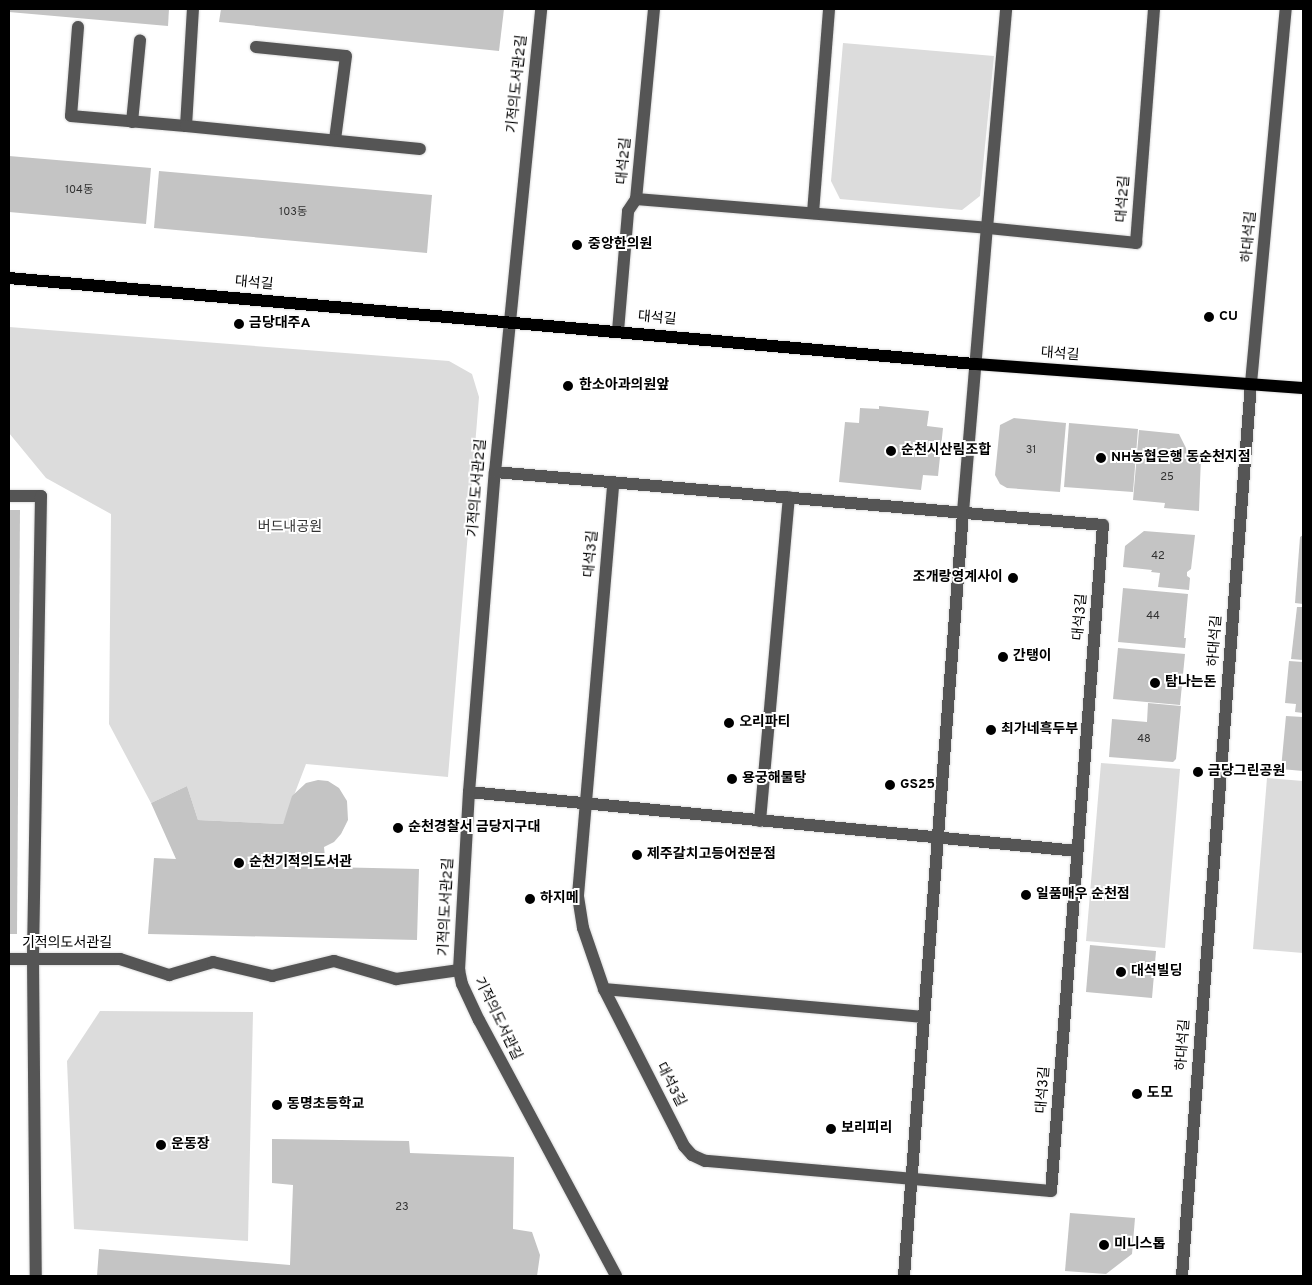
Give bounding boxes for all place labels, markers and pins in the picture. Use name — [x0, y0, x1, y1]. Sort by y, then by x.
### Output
place label: 중앙한의원 — [588, 237, 652, 253]
marker: 중앙한의원 — [570, 238, 584, 252]
place label: CU — [1219, 309, 1238, 325]
marker: CU — [1203, 311, 1215, 323]
place label: 금당대주A — [249, 316, 311, 332]
marker: 금당대주A — [233, 318, 245, 330]
place label: 한소아과의원앞 — [579, 378, 669, 394]
marker: 한소아과의원앞 — [561, 379, 575, 393]
place label: 순천시산림조합 — [901, 443, 991, 459]
marker: 순천시산림조합 — [885, 445, 897, 457]
place label: NH농협은행 동순천지점 — [1111, 450, 1251, 466]
marker: NH농협은행 동순천지점 — [1095, 452, 1107, 464]
place label: 조개랑영계사이 — [913, 570, 1003, 586]
marker: 조개랑영계사이 — [1007, 572, 1019, 584]
place label: 간탱이 — [1013, 649, 1052, 665]
marker: 간탱이 — [997, 651, 1009, 663]
place label: 탐나는돈 — [1165, 675, 1217, 691]
marker: 탐나는돈 — [1149, 677, 1161, 689]
place label: 오리파티 — [739, 715, 791, 731]
marker: 오리파티 — [723, 717, 735, 729]
place label: 최가네흑두부 — [1001, 722, 1078, 738]
marker: 최가네흑두부 — [985, 724, 997, 736]
place label: 금당그린공원 — [1208, 764, 1285, 780]
marker: 금당그린공원 — [1192, 766, 1204, 778]
place label: 용궁해물탕 — [742, 771, 806, 787]
marker: 용궁해물탕 — [726, 773, 738, 785]
place label: GS25 — [900, 777, 935, 793]
marker: GS25 — [884, 779, 896, 791]
place label: 순천경찰서 금당지구대 — [408, 820, 540, 836]
marker: 순천경찰서 금당지구대 — [392, 822, 404, 834]
place label: 제주갈치고등어전문점 — [647, 847, 776, 863]
marker: 제주갈치고등어전문점 — [631, 849, 643, 861]
place label: 순천기적의도서관 — [249, 855, 352, 871]
marker: 순천기적의도서관 — [233, 857, 245, 869]
place label: 일품매우 순천점 — [1036, 887, 1130, 903]
marker: 일품매우 순천점 — [1020, 889, 1032, 901]
place label: 하지메 — [540, 891, 579, 907]
marker: 하지메 — [524, 893, 536, 905]
place label: 대석빌딩 — [1131, 964, 1183, 980]
marker: 대석빌딩 — [1115, 966, 1127, 978]
place label: 도모 — [1147, 1086, 1173, 1102]
marker: 도모 — [1131, 1088, 1143, 1100]
place label: 동명초등학교 — [287, 1097, 364, 1113]
marker: 동명초등학교 — [271, 1099, 283, 1111]
place label: 보리피리 — [841, 1121, 893, 1137]
marker: 보리피리 — [825, 1123, 837, 1135]
place label: 운동장 — [171, 1137, 210, 1153]
marker: 운동장 — [155, 1139, 167, 1151]
place label: 미니스톱 — [1114, 1237, 1166, 1253]
marker: 미니스톱 — [1098, 1239, 1110, 1251]

